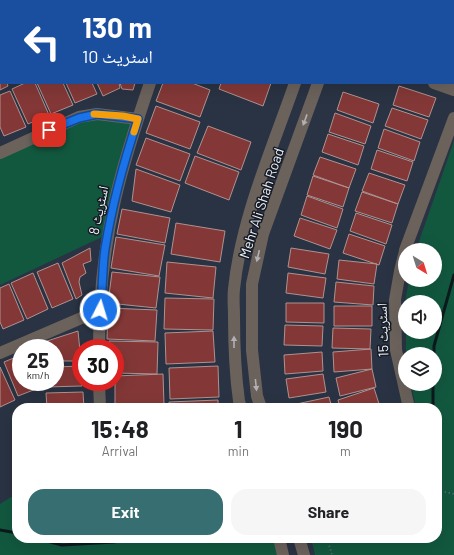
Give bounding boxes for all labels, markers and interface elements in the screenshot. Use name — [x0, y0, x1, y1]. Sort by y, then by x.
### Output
text: 130 m — [82, 10, 152, 44]
icon: left — [16, 16, 68, 68]
text: اسٹریٹ 10 — [82, 45, 153, 67]
pin — [32, 113, 66, 147]
one-way arrow — [301, 114, 307, 126]
icon: arrive — [38, 119, 60, 141]
street label: Mehr Ali Shah Road — [235, 146, 287, 260]
street label: اسٹریٹ 8 — [85, 184, 112, 236]
north arrow — [398, 243, 442, 287]
map controls — [398, 243, 442, 391]
one-way arrow — [255, 250, 261, 262]
position arrow — [79, 289, 121, 331]
button: sound — [398, 295, 442, 339]
street label: اسٹریٹ 15 — [373, 302, 392, 357]
one-way arrow — [231, 335, 237, 348]
speed limit sign: 30 — [72, 339, 124, 391]
button: layers — [398, 347, 442, 391]
text: 25 — [27, 348, 49, 372]
text: km/h — [27, 369, 49, 381]
one-way arrow — [253, 379, 259, 391]
text: 15:48 — [91, 414, 149, 443]
text: 1 — [234, 414, 243, 443]
text: 190 — [328, 414, 363, 443]
text: Arrival — [102, 443, 138, 459]
text: min — [228, 443, 249, 459]
text: m — [340, 443, 351, 459]
button: Exit — [28, 489, 223, 535]
button: Share — [231, 489, 426, 535]

